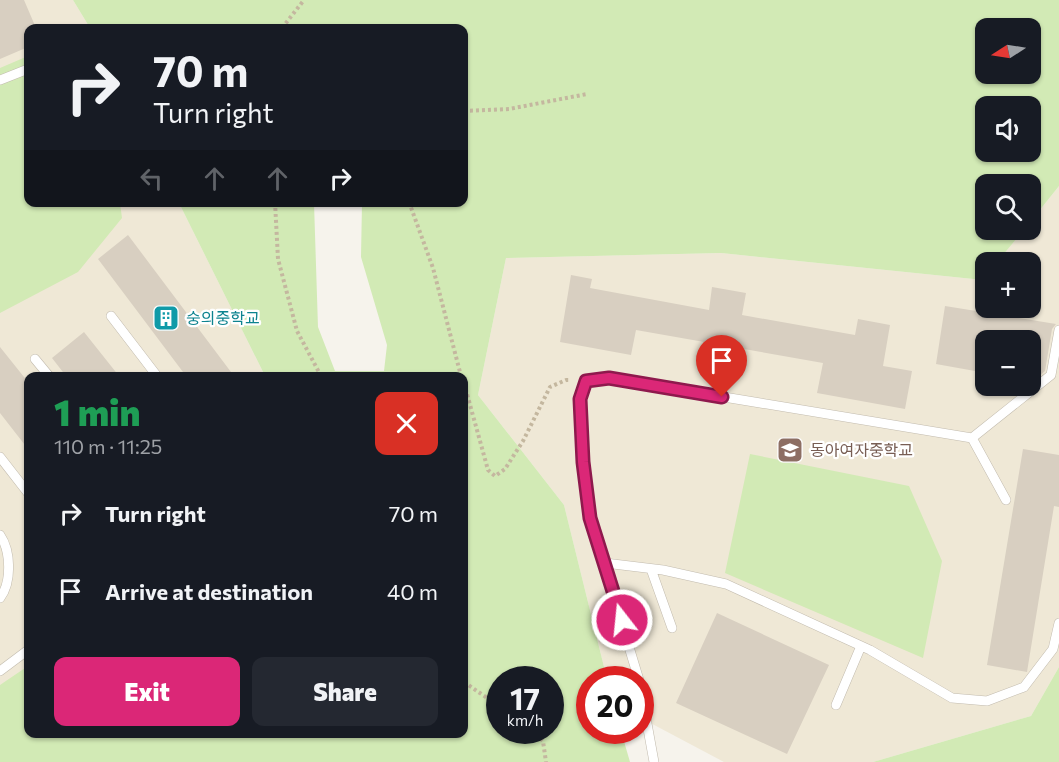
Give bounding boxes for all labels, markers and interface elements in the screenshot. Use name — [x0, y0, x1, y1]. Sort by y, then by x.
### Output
north arrow — [975, 18, 1041, 84]
map controls — [975, 18, 1041, 396]
text: 70 m — [153, 44, 248, 96]
icon: right — [54, 48, 132, 126]
text: Turn right — [153, 96, 273, 129]
button: sound — [975, 96, 1041, 162]
icon: left — [135, 162, 168, 195]
icon: ahead — [198, 162, 231, 195]
icon: ahead — [261, 162, 294, 195]
icon: right — [324, 162, 357, 195]
button: search — [975, 174, 1041, 240]
button: + — [975, 252, 1041, 318]
building icon: 숭의중학교 — [151, 303, 181, 333]
place label: 숭의중학교 — [186, 308, 260, 327]
button: − — [975, 330, 1041, 396]
pin — [696, 335, 747, 397]
icon: arrive — [705, 344, 738, 377]
text: 1 min — [54, 389, 140, 433]
button: close — [375, 392, 438, 455]
text: 110 m · 11:25 — [54, 434, 162, 458]
school or university icon: 동아여자중학교 — [775, 435, 805, 465]
place label: 동아여자중학교 — [810, 440, 913, 459]
icon: right — [54, 497, 87, 530]
text: Turn right — [105, 500, 206, 527]
text: 70 m — [389, 500, 438, 527]
icon: arrive — [54, 575, 87, 608]
text: Arrive at destination — [105, 578, 313, 605]
text: 40 m — [387, 578, 438, 605]
position arrow — [590, 588, 654, 652]
button: Exit — [54, 657, 240, 726]
button: Share — [252, 657, 438, 726]
speed limit sign: 20 — [576, 666, 654, 744]
text: 17 — [510, 679, 540, 716]
text: km/h — [507, 711, 543, 729]

